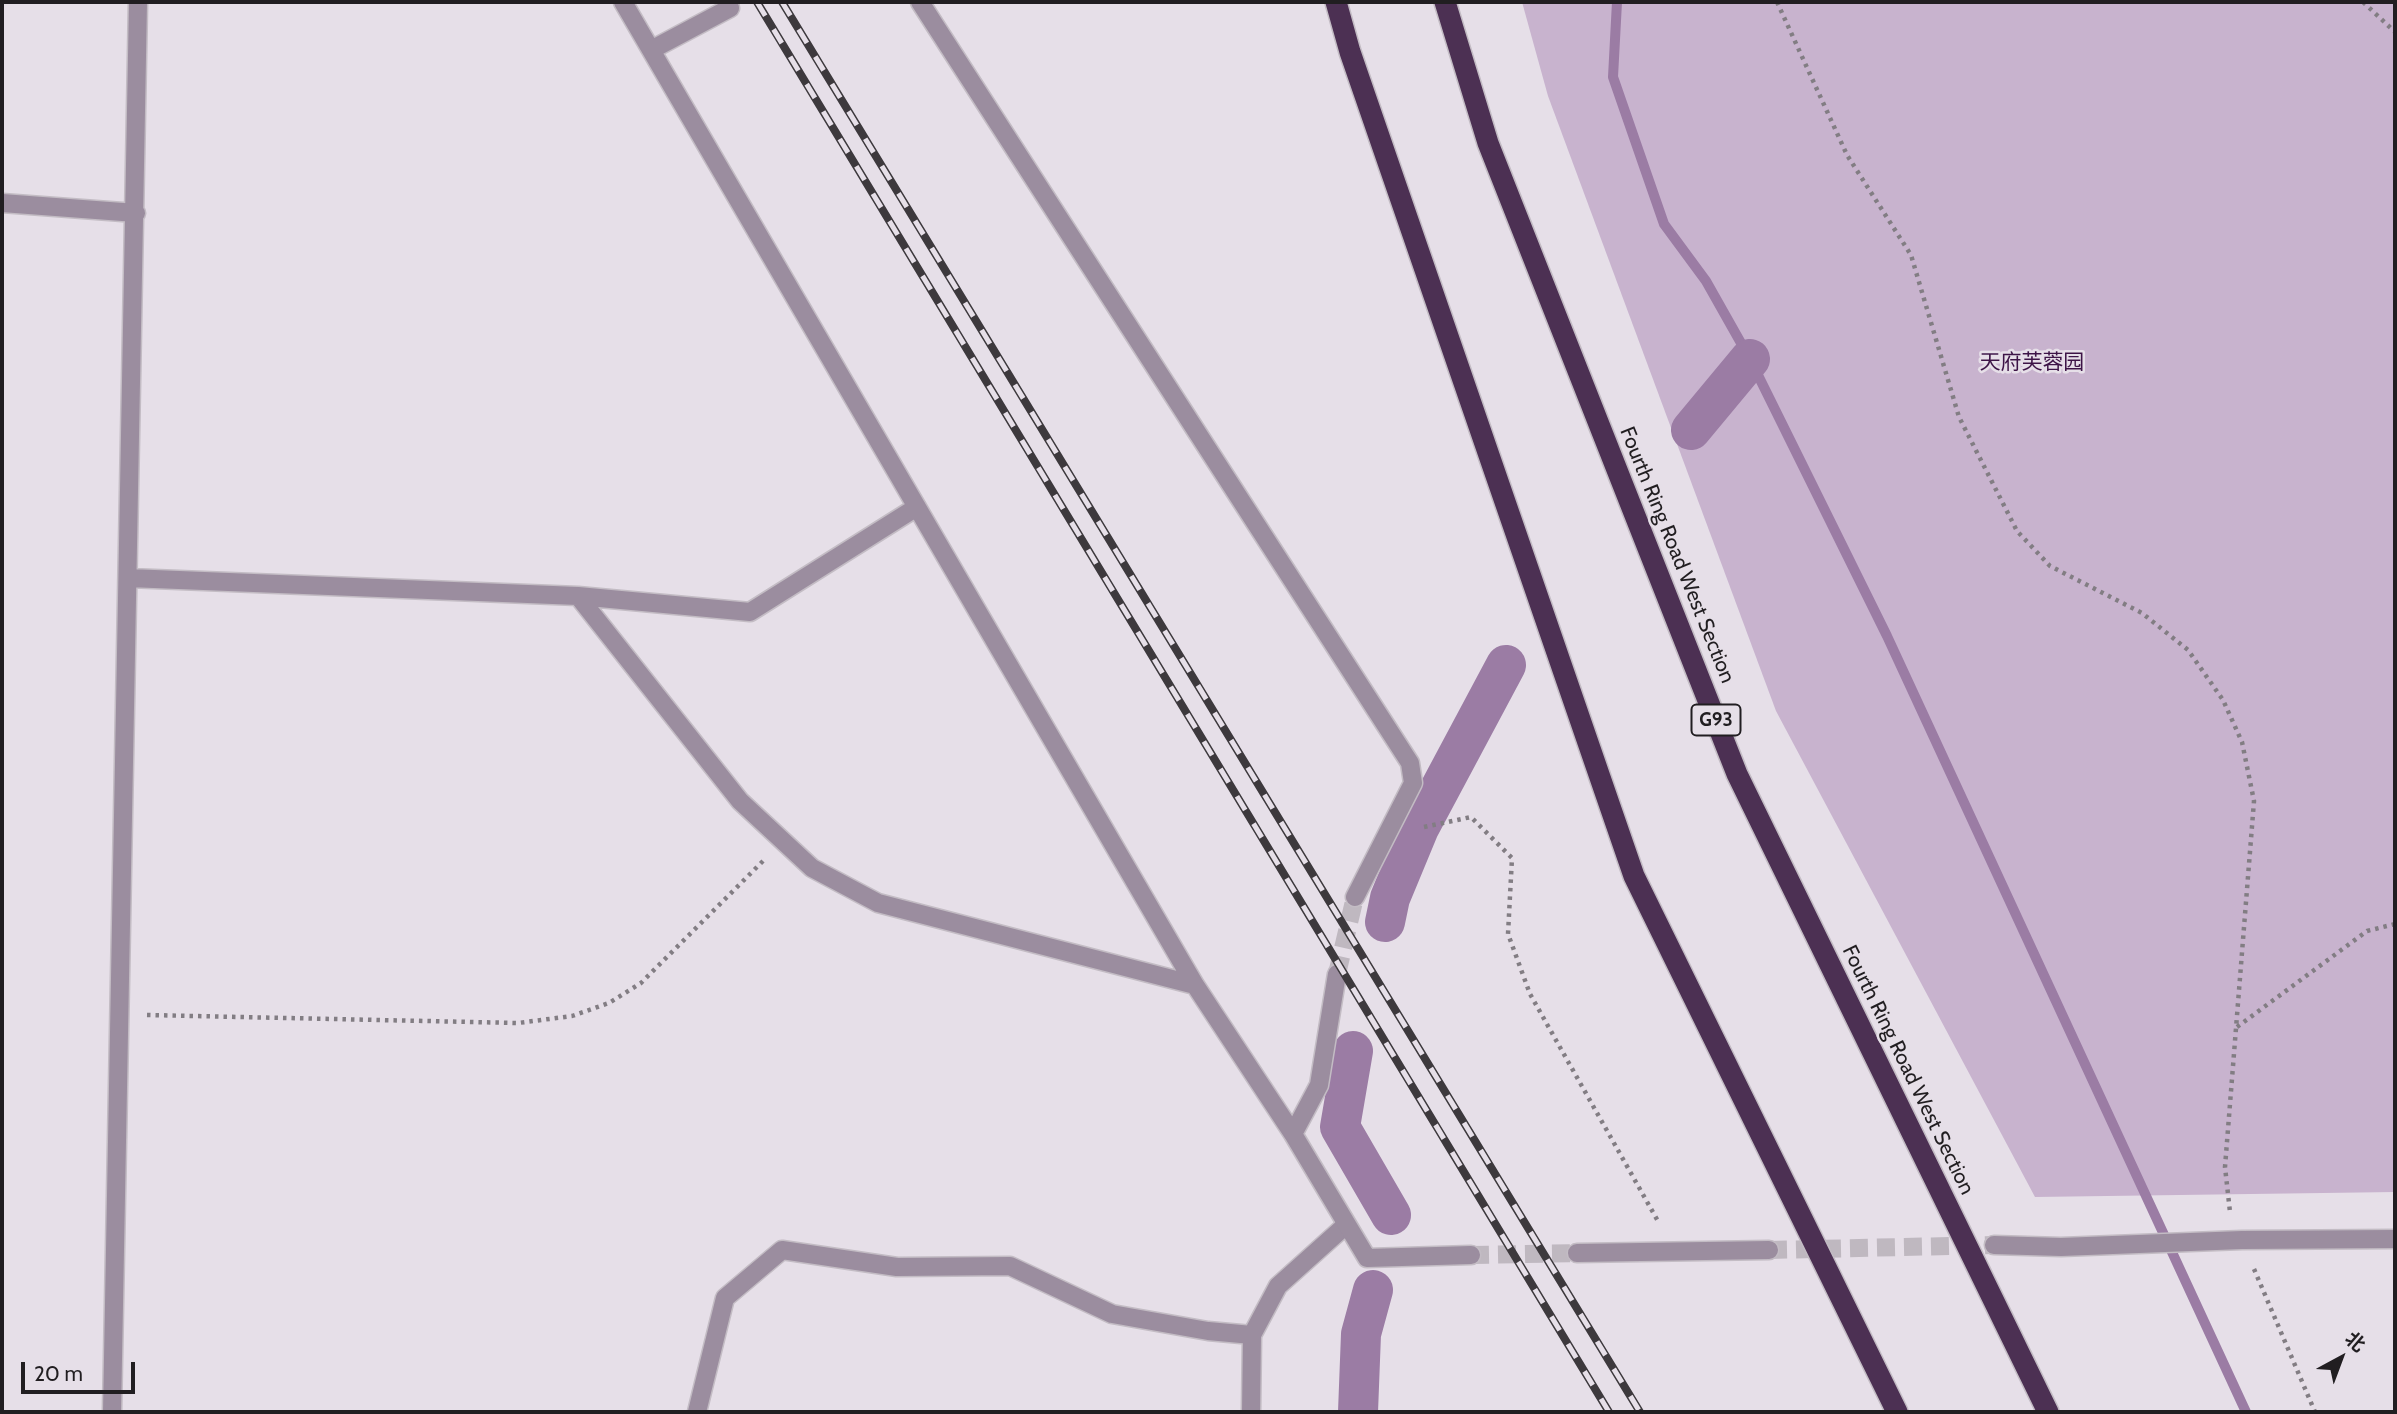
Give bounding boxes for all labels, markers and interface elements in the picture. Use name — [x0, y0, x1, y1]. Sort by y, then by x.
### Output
park label: 天府芙蓉园 — [1980, 350, 2084, 376]
street label: Fourth Ring Road West Section — [1614, 423, 1740, 687]
road number: G93 — [1692, 705, 1740, 736]
street label: Fourth Ring Road West Section — [1837, 941, 1979, 1199]
north arrow — [2306, 1323, 2376, 1393]
text: 北 — [2340, 1327, 2370, 1357]
scale bar — [24, 1348, 138, 1392]
text: 20 m — [34, 1361, 83, 1386]

